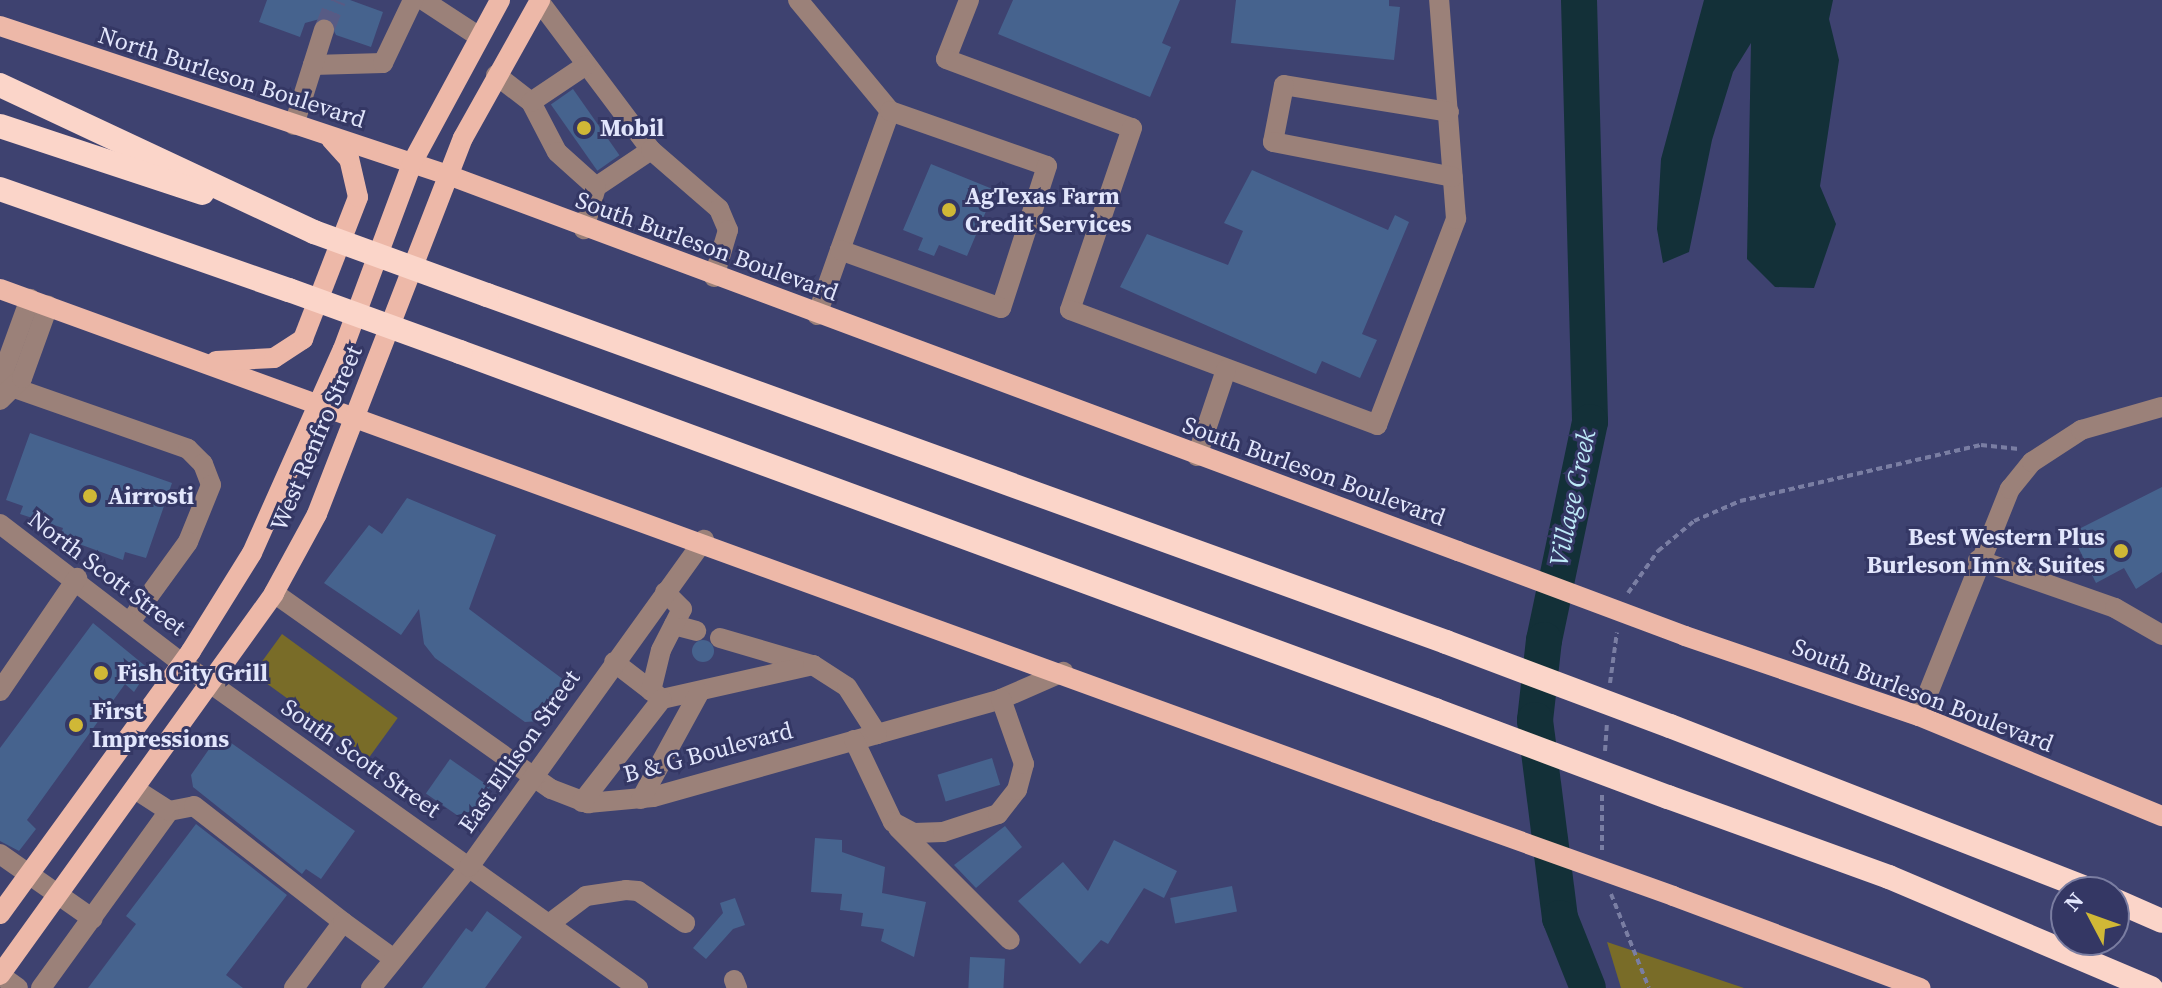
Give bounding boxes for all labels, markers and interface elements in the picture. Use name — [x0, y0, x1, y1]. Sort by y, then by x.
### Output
street label: North Burleson Boulevard — [95, 20, 369, 134]
place label: Mobil — [600, 114, 664, 142]
marker: Mobil — [575, 119, 593, 137]
place label: AgTexas Farm Credit Services — [965, 182, 1132, 238]
street label: South Burleson Boulevard — [572, 185, 842, 307]
marker: AgTexas Farm Credit Services — [940, 201, 958, 219]
street label: West Renfro Street — [264, 341, 368, 535]
street label: South Burleson Boulevard — [1179, 410, 1449, 532]
water label: Village Creek — [1543, 427, 1603, 569]
place label: Airrosti — [108, 482, 194, 510]
marker: Airrosti — [79, 485, 101, 507]
street label: North Scott Street — [23, 505, 191, 641]
place label: Best Western Plus Burleson Inn & Suites — [1867, 523, 2105, 579]
marker: Best Western Plus Burleson Inn & Suites — [2112, 542, 2130, 560]
street label: South Burleson Boulevard — [1788, 632, 2058, 758]
place label: Fish City Grill — [117, 659, 268, 687]
marker: Fish City Grill — [92, 664, 110, 682]
street label: East Ellison Street — [452, 664, 586, 838]
street label: South Scott Street — [276, 692, 446, 824]
place label: First Impressions — [92, 697, 229, 753]
marker: First Impressions — [67, 716, 85, 734]
street label: B & G Boulevard — [620, 716, 796, 788]
north arrow — [2050, 876, 2130, 956]
text: N — [2057, 886, 2090, 917]

